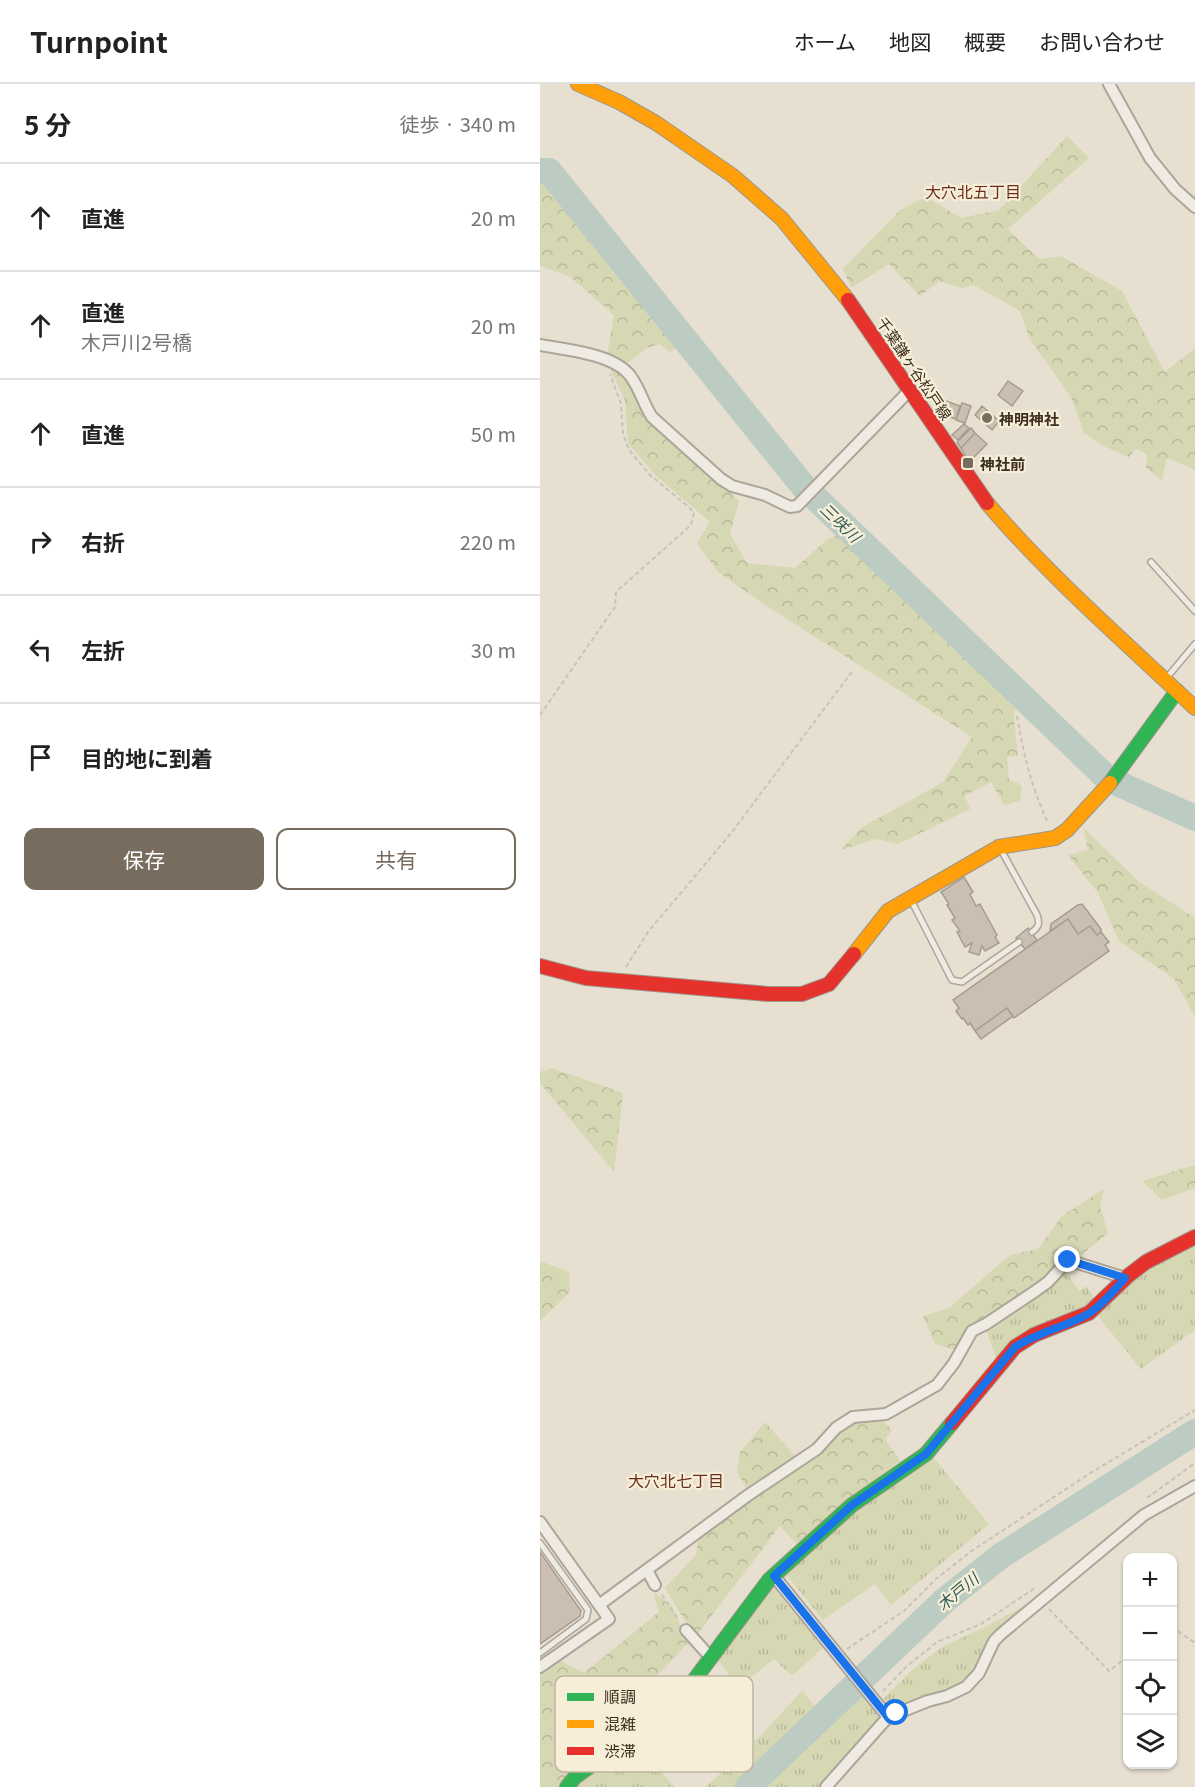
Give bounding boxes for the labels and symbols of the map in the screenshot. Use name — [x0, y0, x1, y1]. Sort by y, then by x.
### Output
district label: 大穴北五丁目 — [925, 179, 1021, 203]
street label: 千葉鎌ヶ谷松戸線 — [873, 312, 957, 424]
place label: 神明神社 — [998, 408, 1059, 429]
marker: 神明神社 — [980, 411, 994, 425]
place label: 神社前 — [979, 453, 1025, 474]
marker: 神社前 — [961, 456, 975, 470]
water label: 三咲川 — [815, 497, 868, 549]
route end — [1054, 1246, 1080, 1272]
district label: 大穴北七丁目 — [628, 1468, 724, 1492]
water label: 木戸川 — [931, 1565, 985, 1616]
legend — [555, 1676, 753, 1772]
text: 順調 — [604, 1684, 636, 1708]
route start — [882, 1699, 908, 1725]
text: 混雑 — [604, 1711, 636, 1735]
text: 渋滞 — [604, 1738, 636, 1762]

